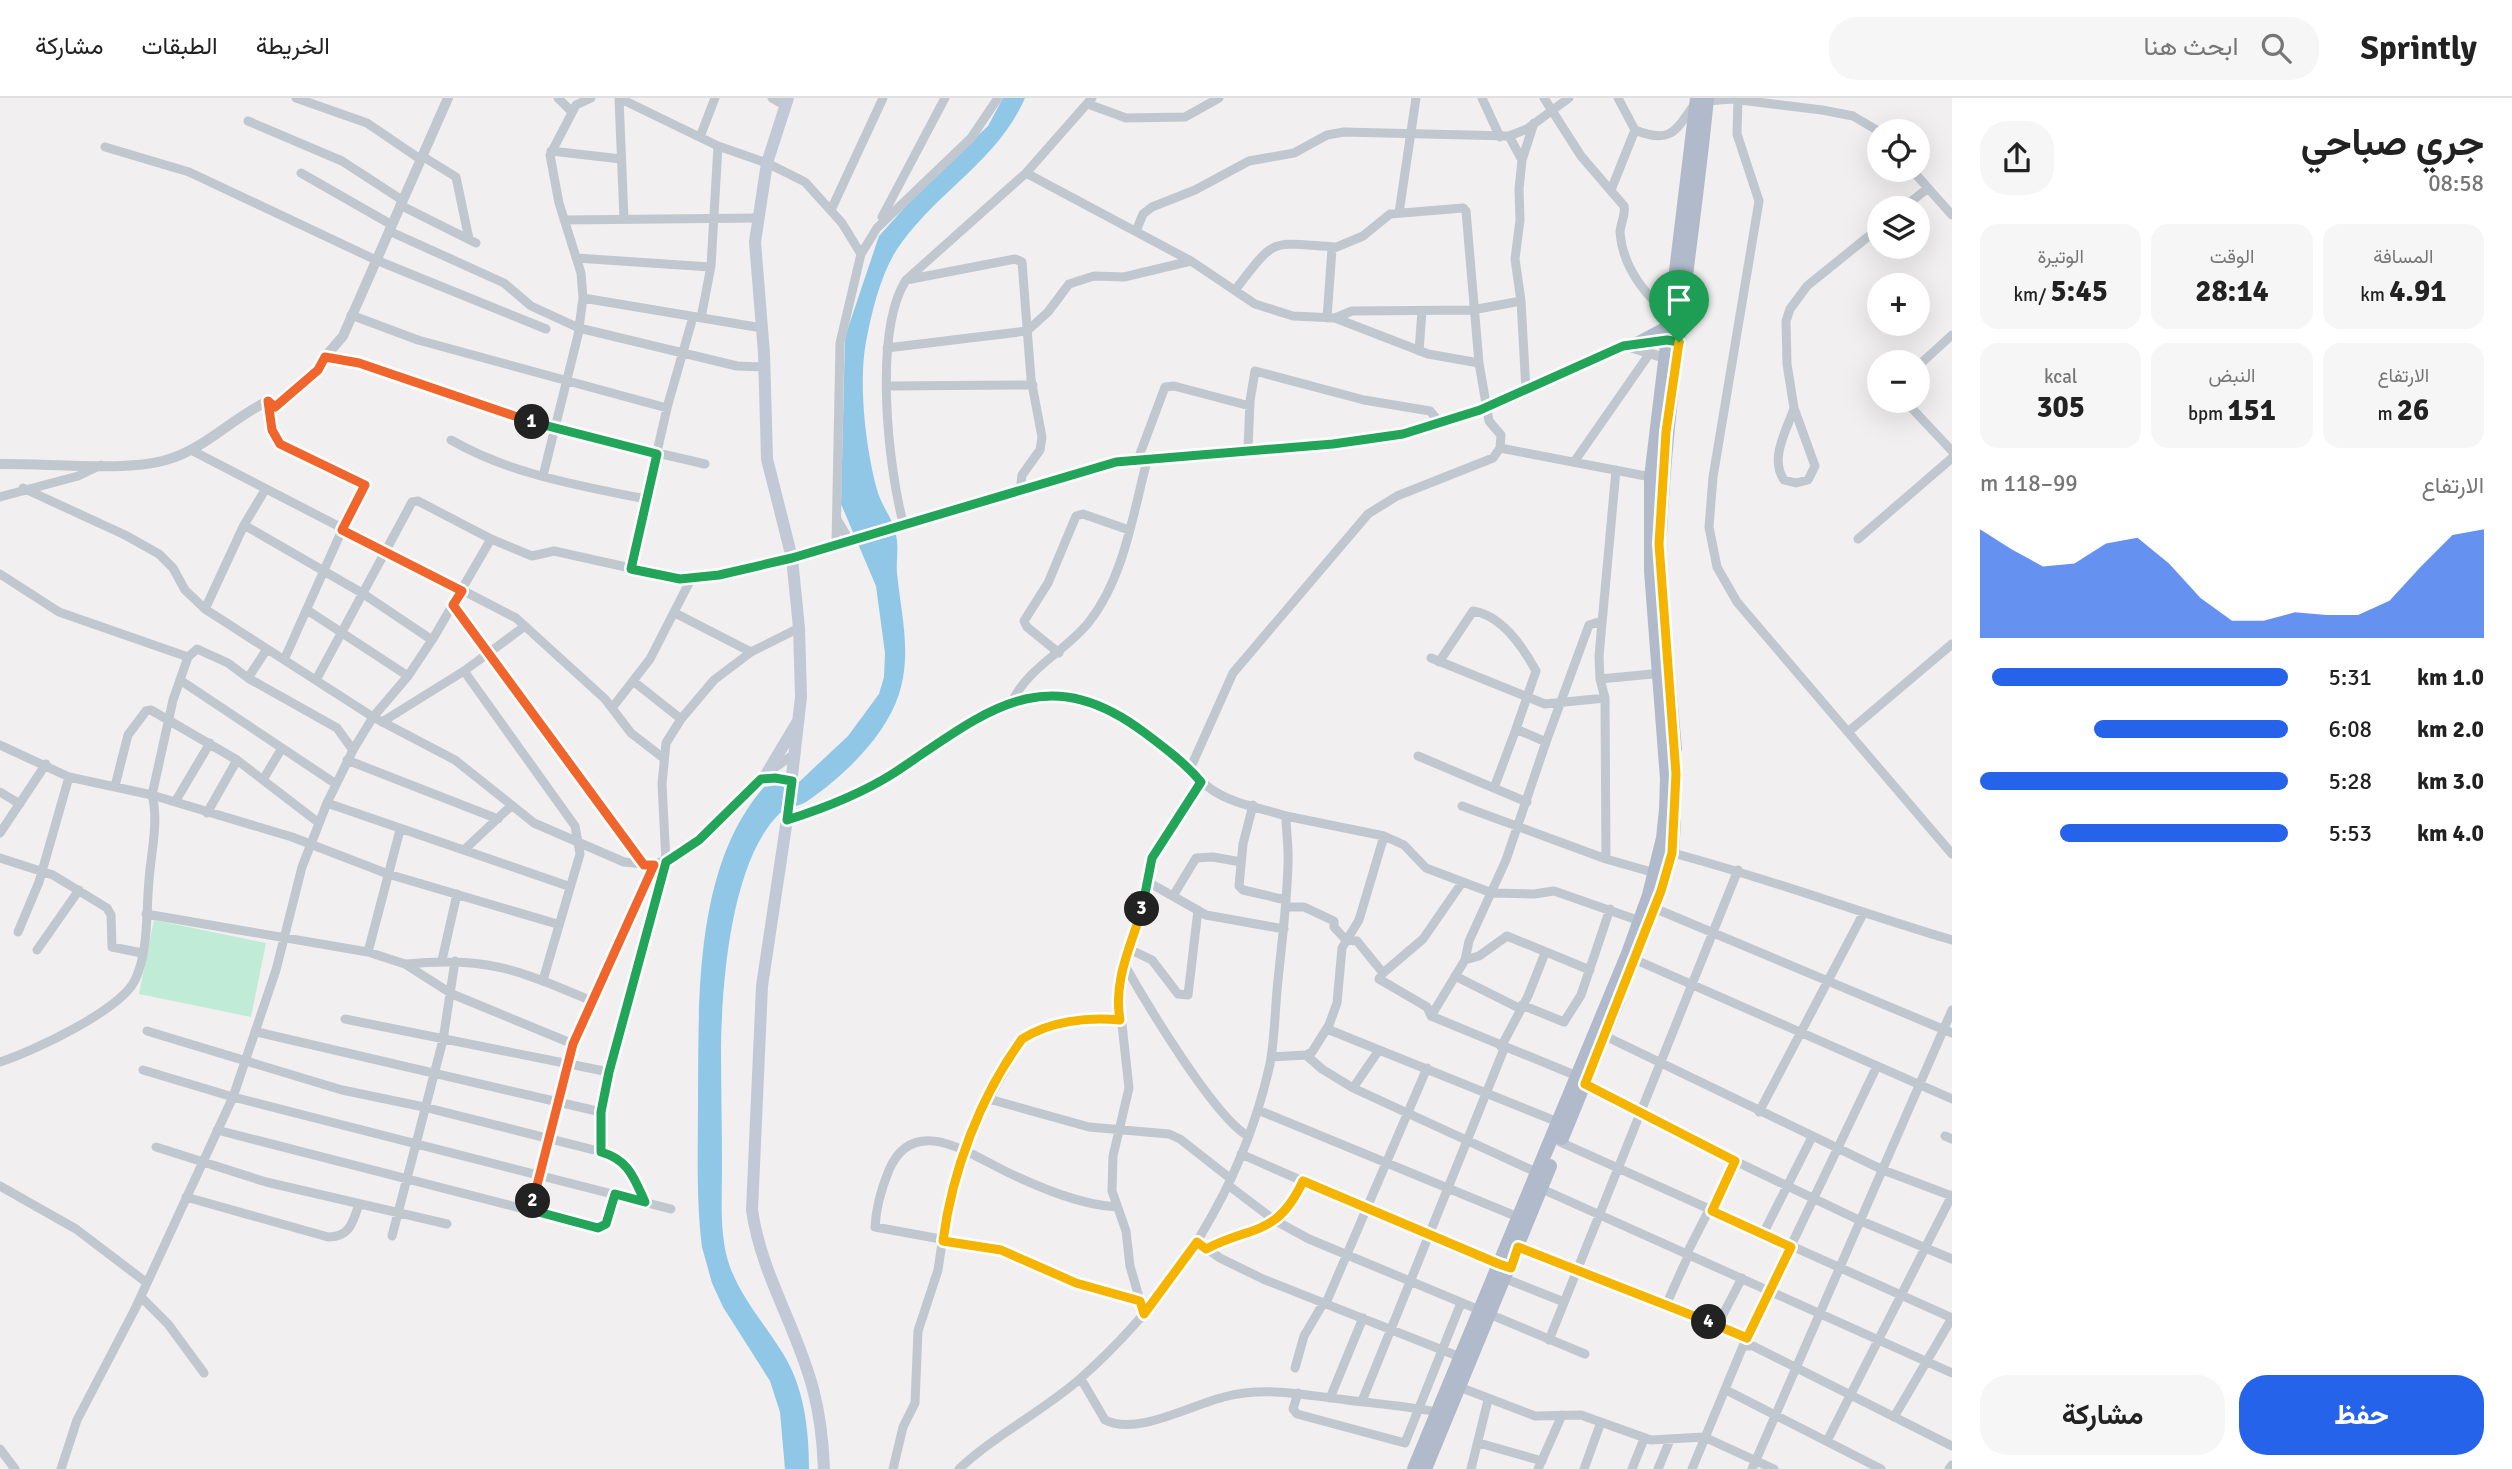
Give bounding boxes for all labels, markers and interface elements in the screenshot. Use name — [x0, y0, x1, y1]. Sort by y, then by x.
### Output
search box — [1829, 17, 2319, 80]
text: Sprintly — [2361, 28, 2477, 69]
icon: search — [2257, 29, 2295, 67]
text: مشاركة — [35, 31, 103, 61]
text: الطبقات — [141, 31, 218, 61]
text: الخريطة — [256, 31, 330, 61]
text: ابحث هنا — [2144, 31, 2239, 63]
map controls — [1867, 119, 1930, 413]
button: locate — [1867, 119, 1930, 182]
text: جري صباحي — [2301, 119, 2484, 166]
button: share — [1980, 121, 2054, 195]
text: 08:58 — [2428, 169, 2484, 198]
button: layers — [1867, 196, 1930, 259]
text: الوتيرة — [2037, 245, 2084, 269]
text: الوقت — [2210, 245, 2254, 269]
text: المسافة — [2373, 245, 2434, 269]
pin — [1649, 270, 1709, 342]
button: + — [1867, 273, 1930, 336]
text: 5:45 — [2050, 273, 2108, 310]
text: 28:14 — [2195, 273, 2269, 310]
text: 4.91 — [2389, 273, 2446, 310]
icon: arrive — [1660, 281, 1698, 319]
text: /km — [2014, 283, 2050, 307]
text: km — [2360, 283, 2389, 307]
button: − — [1867, 350, 1930, 413]
text: النبض — [2209, 364, 2256, 388]
text: الارتفاع — [2378, 364, 2429, 388]
text: kcal — [2044, 365, 2077, 389]
text: 305 — [2036, 389, 2085, 426]
text: 151 — [2227, 392, 2276, 429]
text: 26 — [2397, 392, 2429, 429]
text: bpm — [2188, 402, 2227, 426]
text: m — [2377, 402, 2397, 426]
pin: 1 — [514, 404, 550, 440]
text: 1 — [526, 409, 537, 433]
text: 99–118 m — [1980, 469, 2078, 498]
text: الارتفاع — [2422, 471, 2484, 500]
text: 5:31 — [2329, 663, 2372, 692]
text: 1.0 km — [2417, 663, 2484, 692]
text: 6:08 — [2329, 715, 2372, 744]
text: 2.0 km — [2417, 715, 2484, 744]
text: 5:28 — [2329, 767, 2372, 796]
text: 3.0 km — [2417, 767, 2484, 796]
text: 5:53 — [2329, 819, 2372, 848]
text: 4.0 km — [2417, 819, 2484, 848]
pin: 3 — [1124, 892, 1160, 926]
text: 3 — [1136, 896, 1147, 920]
pin: 2 — [516, 1184, 550, 1218]
text: 2 — [527, 1188, 538, 1212]
pin: 4 — [1692, 1304, 1726, 1340]
text: 4 — [1703, 1309, 1714, 1333]
button: مشاركة — [1980, 1375, 2225, 1455]
button: حفظ — [2239, 1375, 2484, 1455]

